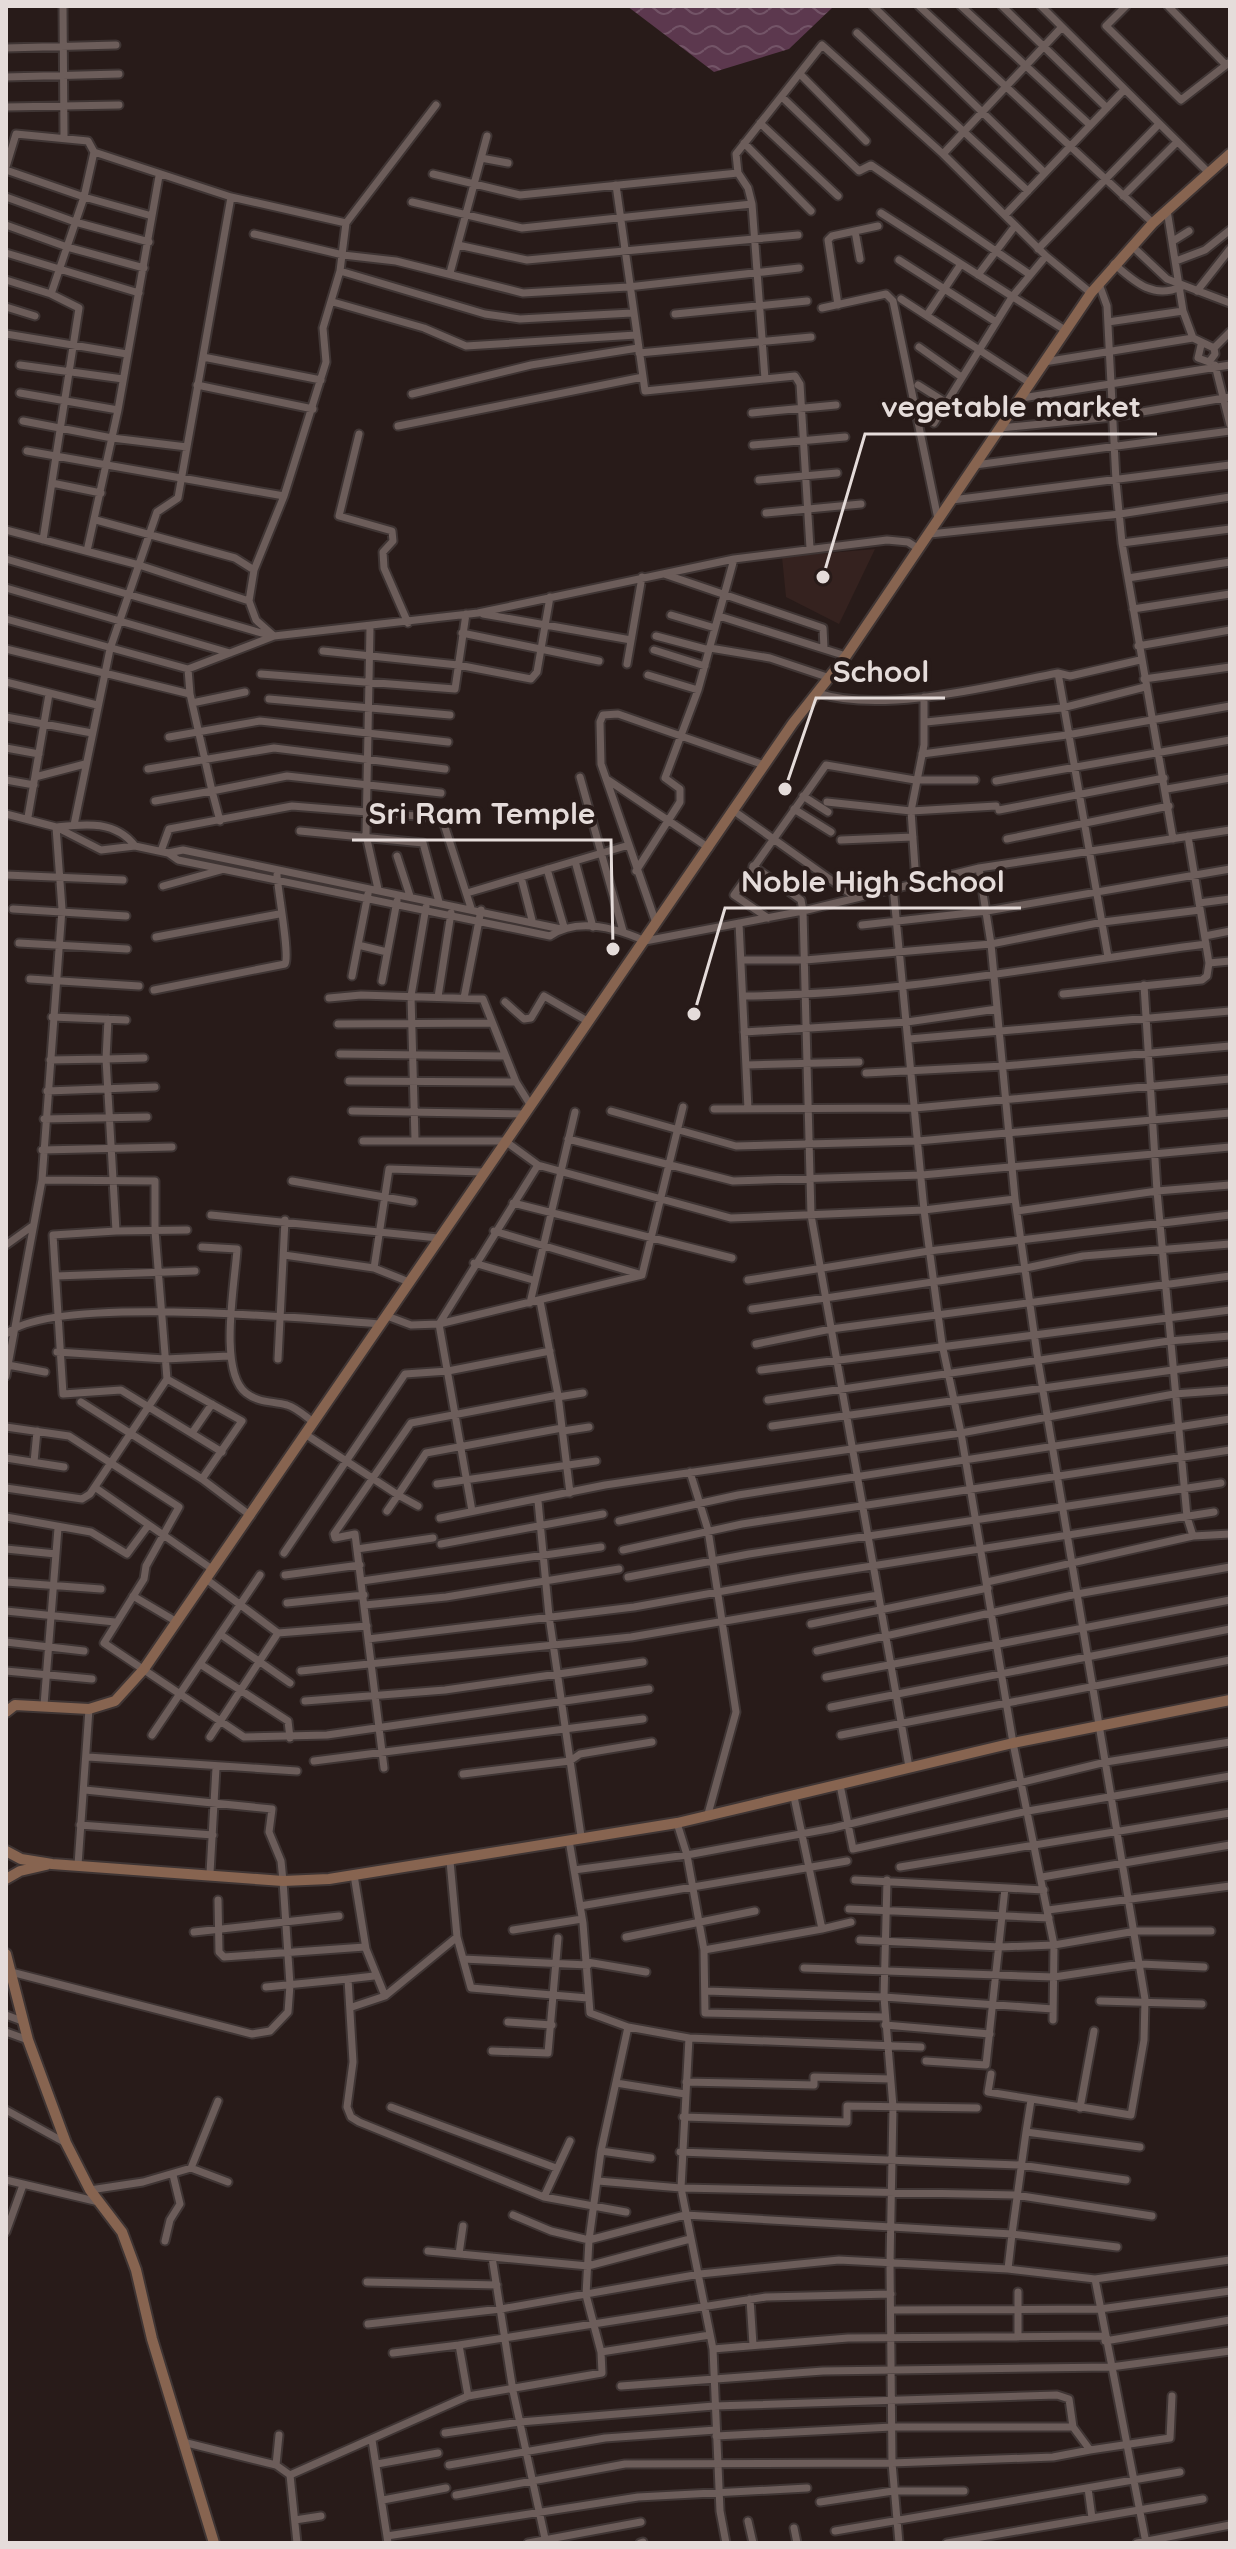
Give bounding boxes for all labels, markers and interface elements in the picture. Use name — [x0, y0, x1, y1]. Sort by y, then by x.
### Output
callout: vegetable market — [865, 380, 1157, 434]
text: vegetable market — [881, 387, 1141, 425]
callout: School — [816, 644, 945, 698]
text: School — [833, 652, 929, 690]
callout: Sri Ram Temple — [352, 786, 611, 840]
text: Sri Ram Temple — [369, 794, 595, 832]
callout: Noble High School — [725, 854, 1021, 908]
text: Noble High School — [741, 862, 1005, 900]

